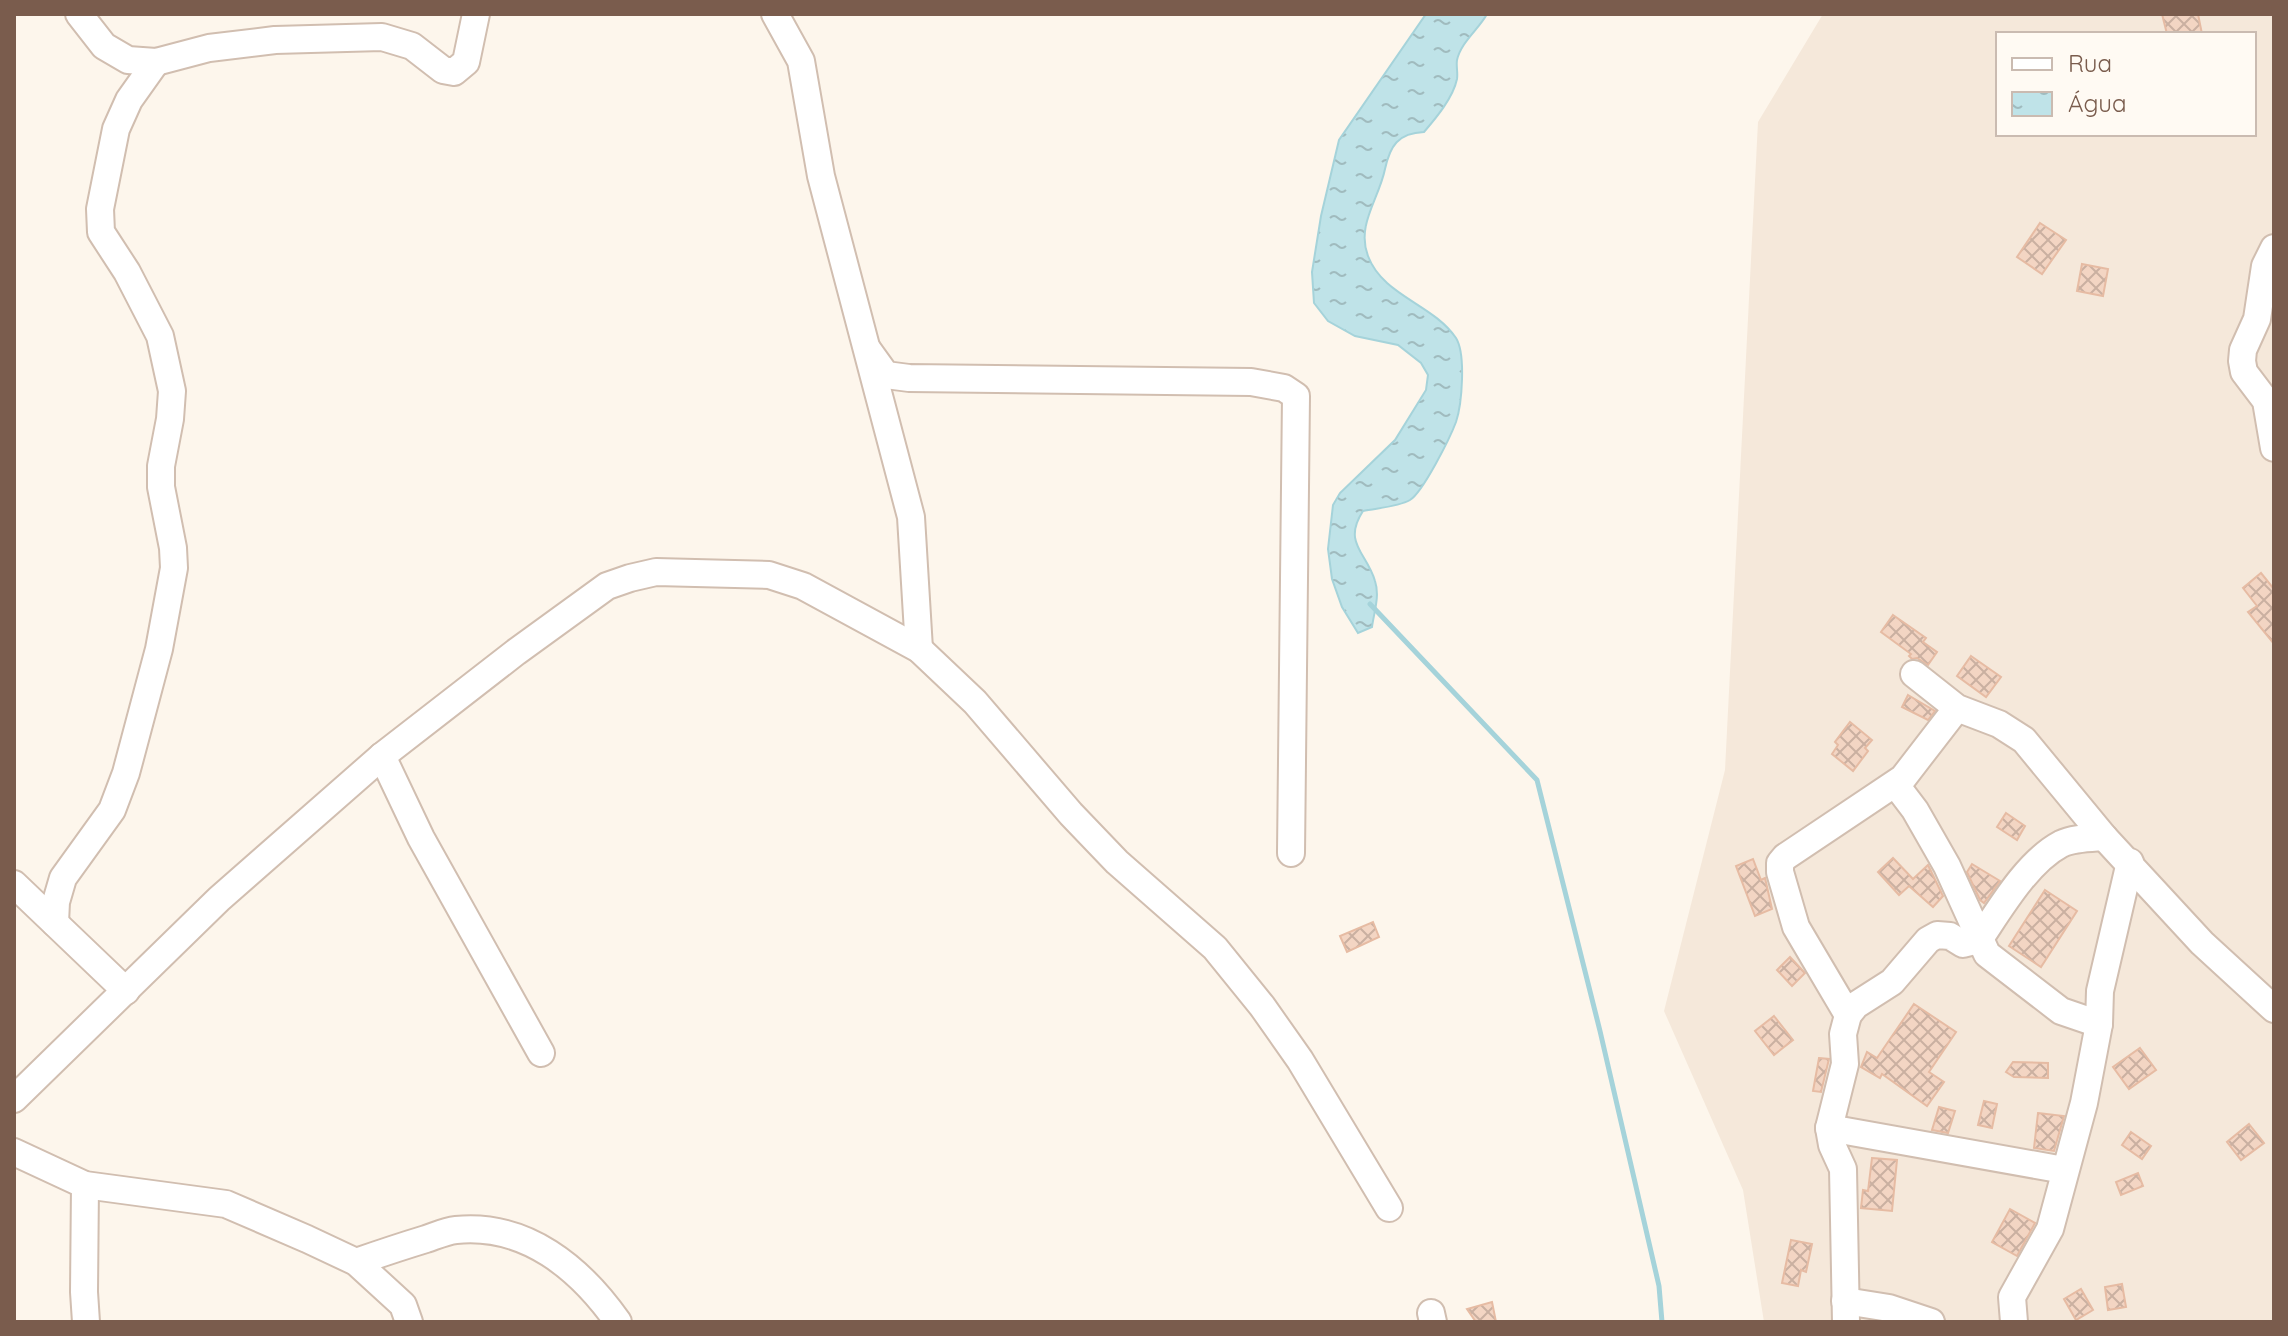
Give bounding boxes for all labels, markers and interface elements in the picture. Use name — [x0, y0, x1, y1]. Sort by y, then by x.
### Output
legend — [1996, 32, 2256, 136]
text: Rua — [2068, 48, 2112, 78]
text: Água — [2068, 88, 2127, 118]

